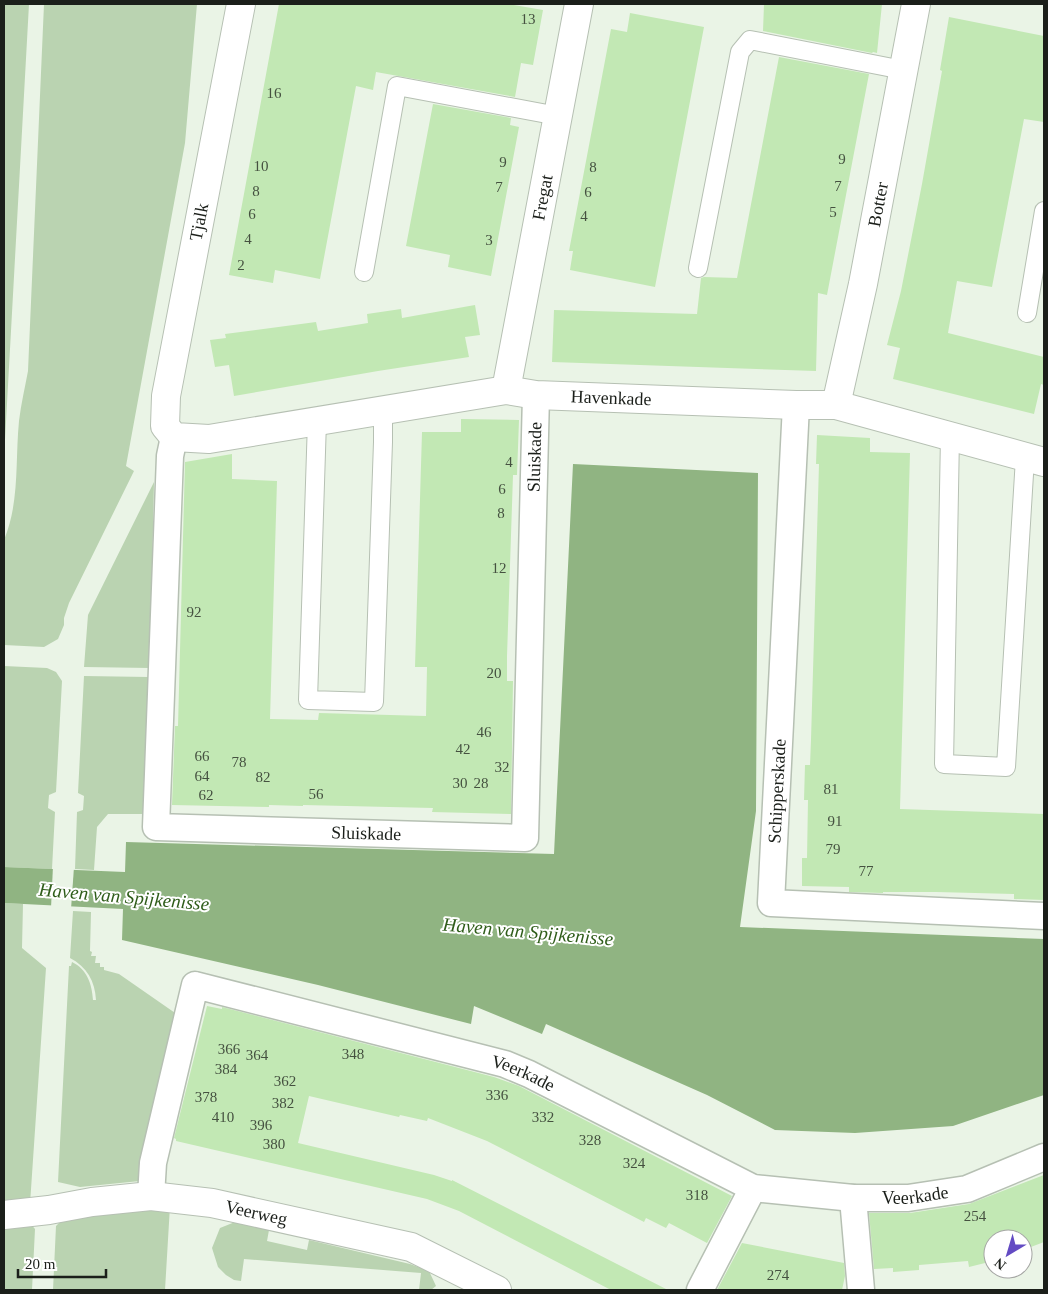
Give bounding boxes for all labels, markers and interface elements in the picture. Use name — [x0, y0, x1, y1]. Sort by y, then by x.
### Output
house number: 13 — [521, 11, 536, 27]
house number: 16 — [267, 85, 282, 101]
house number: 9 — [838, 151, 846, 167]
house number: 9 — [499, 154, 507, 170]
house number: 10 — [254, 158, 269, 174]
house number: 8 — [589, 159, 597, 175]
street label: Fregat — [528, 173, 557, 222]
house number: 7 — [834, 178, 842, 194]
house number: 7 — [495, 179, 503, 195]
street label: Botter — [864, 180, 892, 228]
house number: 8 — [252, 183, 260, 199]
house number: 6 — [584, 184, 592, 200]
street label: Tjalk — [186, 201, 212, 243]
house number: 5 — [829, 204, 837, 220]
house number: 6 — [248, 206, 256, 222]
house number: 4 — [580, 208, 588, 224]
house number: 4 — [244, 231, 252, 247]
house number: 3 — [485, 232, 493, 248]
house number: 2 — [237, 257, 245, 273]
street label: Havenkade — [570, 386, 652, 409]
street label: Sluiskade — [524, 422, 545, 492]
house number: 4 — [505, 454, 513, 470]
house number: 6 — [498, 481, 506, 497]
house number: 8 — [497, 505, 505, 521]
house number: 12 — [492, 560, 507, 576]
house number: 92 — [187, 604, 202, 620]
house number: 20 — [487, 665, 502, 681]
house number: 46 — [477, 724, 492, 740]
street label: Schipperskade — [764, 738, 790, 844]
house number: 42 — [456, 741, 471, 757]
house number: 66 — [195, 748, 210, 764]
house number: 78 — [232, 754, 247, 770]
house number: 32 — [495, 759, 510, 775]
house number: 64 — [195, 768, 210, 784]
house number: 82 — [256, 769, 271, 785]
house number: 30 — [453, 775, 468, 791]
house number: 28 — [474, 775, 489, 791]
house number: 81 — [824, 781, 839, 797]
house number: 56 — [309, 786, 324, 802]
house number: 62 — [199, 787, 214, 803]
house number: 91 — [828, 813, 843, 829]
street label: Sluiskade — [331, 822, 402, 844]
house number: 79 — [826, 841, 841, 857]
house number: 77 — [859, 863, 874, 879]
water label: Haven van Spijkenisse — [37, 879, 210, 914]
water label: Haven van Spijkenisse — [441, 914, 614, 949]
house number: 366 — [218, 1041, 241, 1057]
house number: 348 — [342, 1046, 364, 1062]
house number: 364 — [246, 1047, 269, 1063]
street label: Veerkade — [490, 1051, 558, 1095]
house number: 384 — [215, 1061, 238, 1077]
house number: 362 — [274, 1073, 296, 1089]
house number: 336 — [486, 1087, 509, 1103]
house number: 378 — [195, 1089, 217, 1105]
house number: 382 — [272, 1095, 294, 1111]
house number: 410 — [212, 1109, 234, 1125]
house number: 332 — [532, 1109, 554, 1125]
house number: 396 — [250, 1117, 273, 1133]
house number: 328 — [579, 1132, 601, 1148]
house number: 380 — [263, 1136, 285, 1152]
house number: 324 — [623, 1155, 646, 1171]
street label: Veerkade — [882, 1182, 950, 1208]
house number: 318 — [686, 1187, 708, 1203]
street label: Veerweg — [223, 1196, 289, 1229]
house number: 254 — [964, 1208, 987, 1224]
north arrow — [983, 1229, 1033, 1279]
scale bar — [18, 1246, 105, 1278]
text: N — [992, 1255, 1009, 1273]
text: 20 m — [25, 1256, 56, 1272]
house number: 274 — [767, 1267, 790, 1283]

